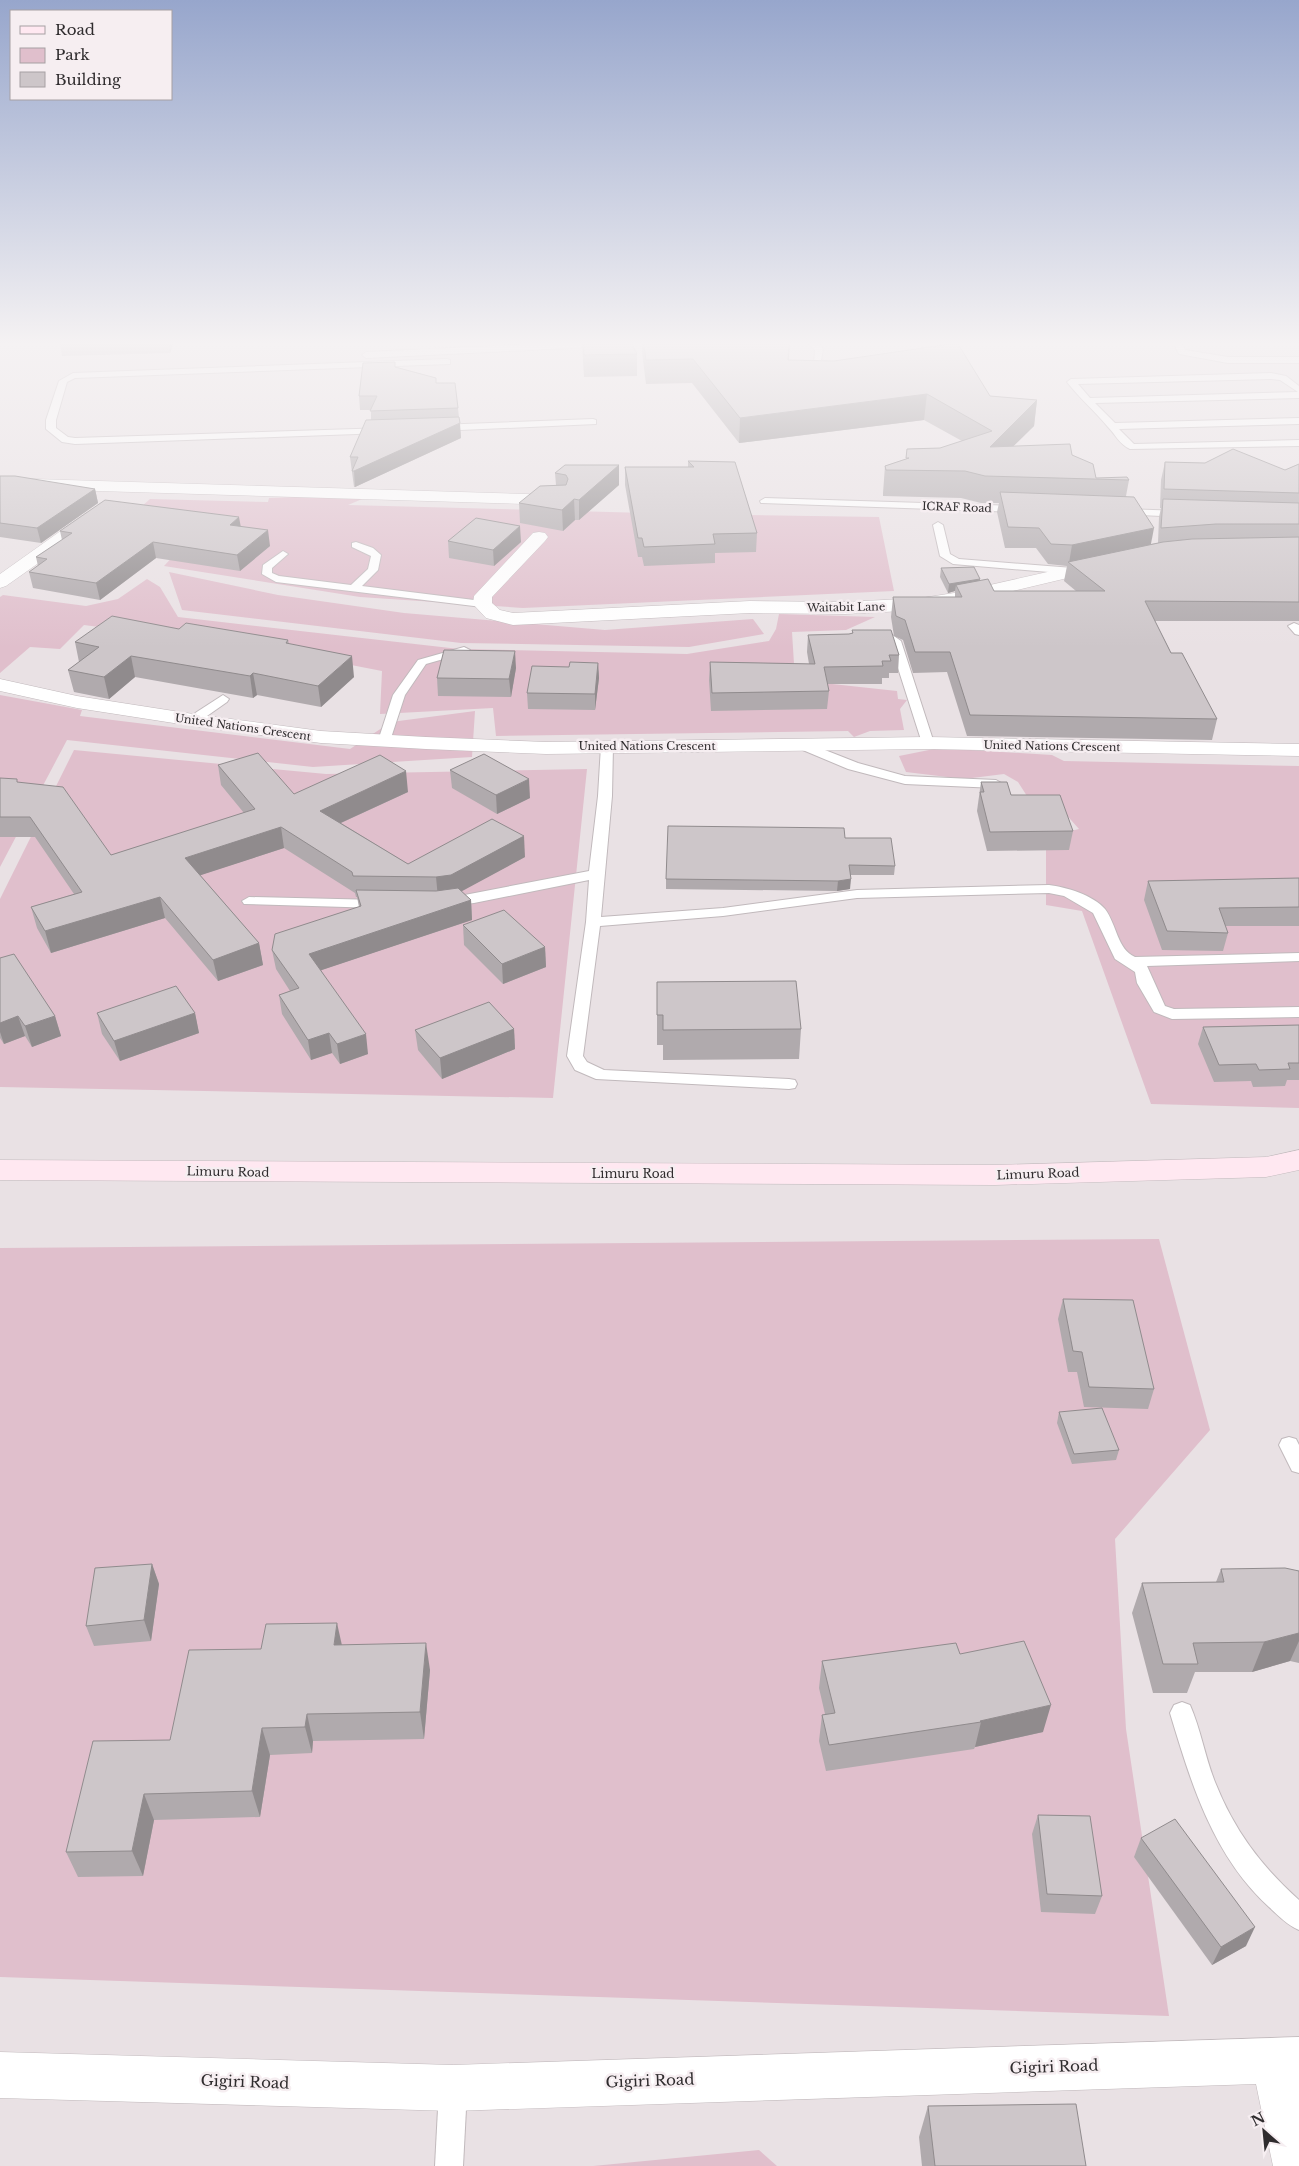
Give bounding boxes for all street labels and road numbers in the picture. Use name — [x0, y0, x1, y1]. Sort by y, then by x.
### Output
street label: ICRAF Road — [922, 499, 993, 515]
street label: Waitabit Lane — [806, 599, 885, 615]
street label: United Nations Crescent — [174, 711, 313, 744]
street label: United Nations Crescent — [983, 738, 1122, 754]
street label: United Nations Crescent — [578, 739, 716, 753]
street label: Limuru Road — [186, 1163, 270, 1180]
street label: Limuru Road — [996, 1165, 1080, 1182]
street label: Limuru Road — [592, 1166, 674, 1181]
street label: Gigiri Road — [1009, 2055, 1099, 2078]
street label: Gigiri Road — [605, 2069, 695, 2092]
street label: Gigiri Road — [200, 2070, 290, 2093]

